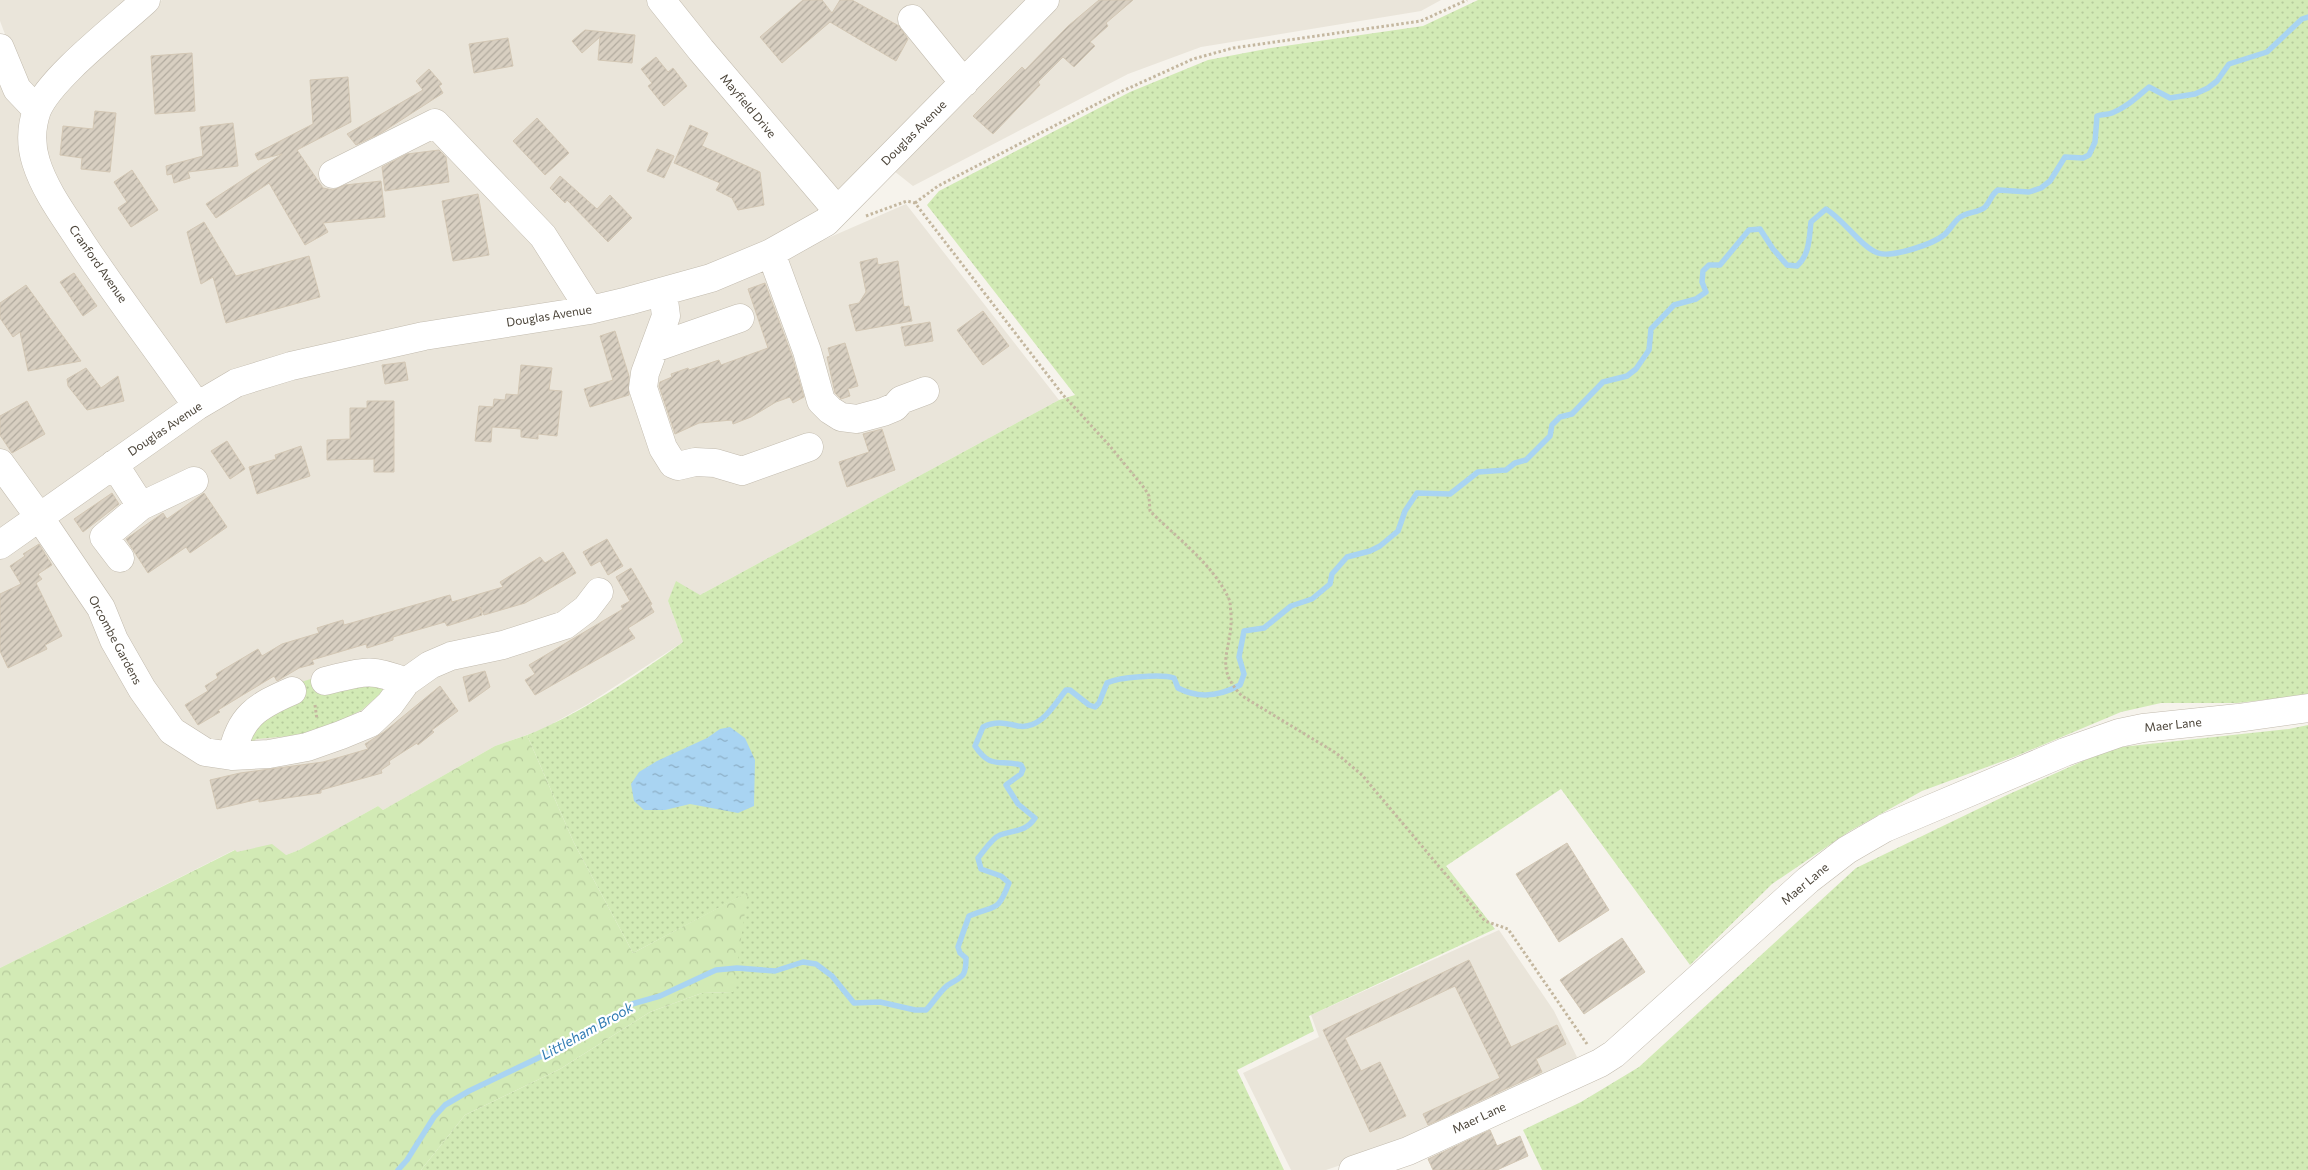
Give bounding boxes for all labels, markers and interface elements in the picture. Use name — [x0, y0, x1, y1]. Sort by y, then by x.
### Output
street label: Mayfield Drive — [718, 71, 780, 140]
street label: Douglas Avenue — [878, 97, 949, 168]
street label: Cranford Avenue — [67, 222, 131, 305]
street label: Douglas Avenue — [505, 301, 593, 329]
street label: Douglas Avenue — [125, 398, 204, 458]
street label: Orcombe Gardens — [86, 593, 145, 687]
street label: Maer Lane — [2144, 714, 2202, 734]
street label: Maer Lane — [1778, 859, 1831, 907]
water label: Littleham Brook — [538, 998, 636, 1063]
street label: Maer Lane — [1450, 1099, 1508, 1136]

